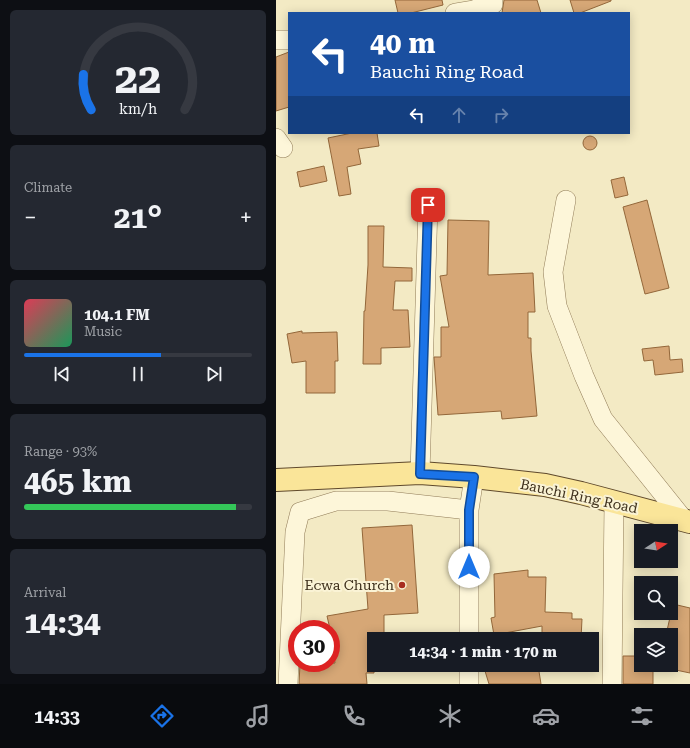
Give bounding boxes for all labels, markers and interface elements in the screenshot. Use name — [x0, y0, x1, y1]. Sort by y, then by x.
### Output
text: 40 m — [370, 27, 435, 60]
icon: left — [304, 28, 356, 80]
text: 22 — [115, 54, 161, 103]
text: Bauchi Ring Road — [370, 61, 524, 82]
text: km/h — [119, 101, 157, 117]
icon: left — [406, 104, 428, 126]
icon: ahead — [448, 104, 470, 126]
icon: right — [490, 104, 512, 126]
text: Climate — [24, 180, 72, 195]
pin — [411, 188, 445, 222]
icon: arrive — [417, 194, 439, 216]
text: 21° — [114, 200, 162, 235]
text: − — [24, 205, 36, 230]
text: + — [240, 205, 252, 230]
text: 104.1 FM — [84, 306, 150, 324]
text: Music — [84, 324, 122, 339]
icon: previous — [51, 363, 73, 385]
icon: pause — [127, 363, 149, 385]
icon: next — [203, 363, 225, 385]
text: Range · 93% — [24, 444, 97, 459]
text: 465 km — [24, 464, 132, 499]
street label: Bauchi Ring Road — [519, 476, 639, 516]
north arrow — [634, 524, 678, 568]
map controls — [634, 524, 678, 672]
position arrow — [448, 546, 490, 588]
button: search — [634, 576, 678, 620]
place label: Ecwa Church — [304, 577, 394, 593]
marker: Ecwa Church — [397, 580, 407, 590]
text: Arrival — [24, 585, 66, 600]
text: 14:34 — [24, 605, 101, 640]
speed limit sign: 30 — [288, 620, 340, 672]
button: layers — [634, 628, 678, 672]
text: 14:34 · 1 min · 170 m — [409, 643, 557, 661]
icon: directions — [148, 702, 176, 730]
icon: music — [244, 702, 272, 730]
icon: phone — [340, 702, 368, 730]
icon: climate — [436, 702, 464, 730]
icon: car — [532, 702, 560, 730]
icon: filters — [628, 702, 656, 730]
text: 14:33 — [34, 706, 80, 727]

